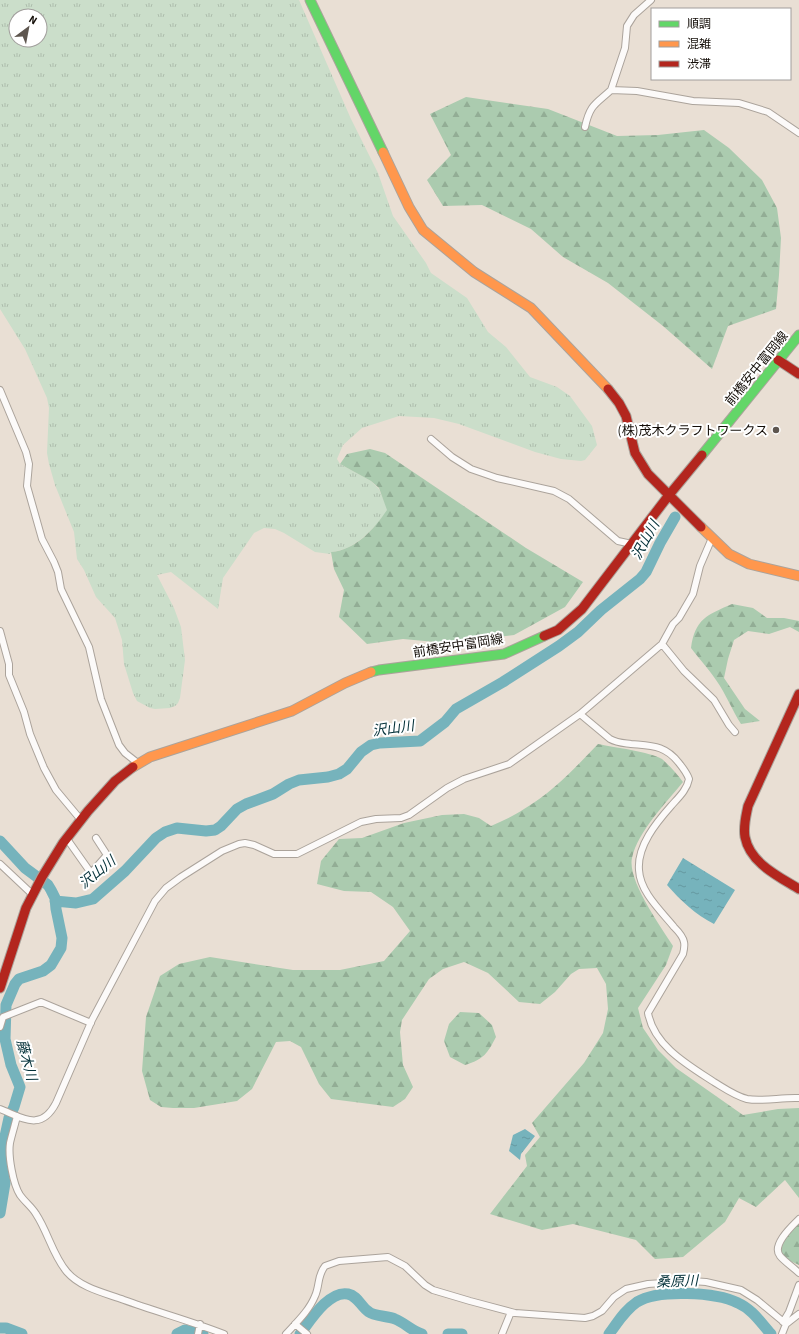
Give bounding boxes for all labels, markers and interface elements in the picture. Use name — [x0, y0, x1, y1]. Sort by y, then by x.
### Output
north arrow — [8, 8, 48, 48]
legend — [651, 8, 791, 80]
text: N — [26, 12, 40, 28]
text: 順調 — [687, 16, 711, 33]
text: 混雑 — [687, 36, 711, 53]
text: 渋滞 — [687, 56, 711, 73]
street label: 前橋安中富岡線 — [721, 328, 792, 410]
place label: (株)茂木クラフトワークス — [618, 422, 768, 440]
marker: (株)茂木クラフトワークス — [771, 425, 781, 435]
water label: 沢山川 — [627, 516, 666, 564]
street label: 前橋安中富岡線 — [412, 630, 505, 662]
water label: 沢山川 — [371, 716, 417, 742]
water label: 沢山川 — [75, 851, 122, 894]
water label: 藤木川 — [11, 1037, 42, 1085]
water label: 桑原川 — [656, 1271, 700, 1293]

